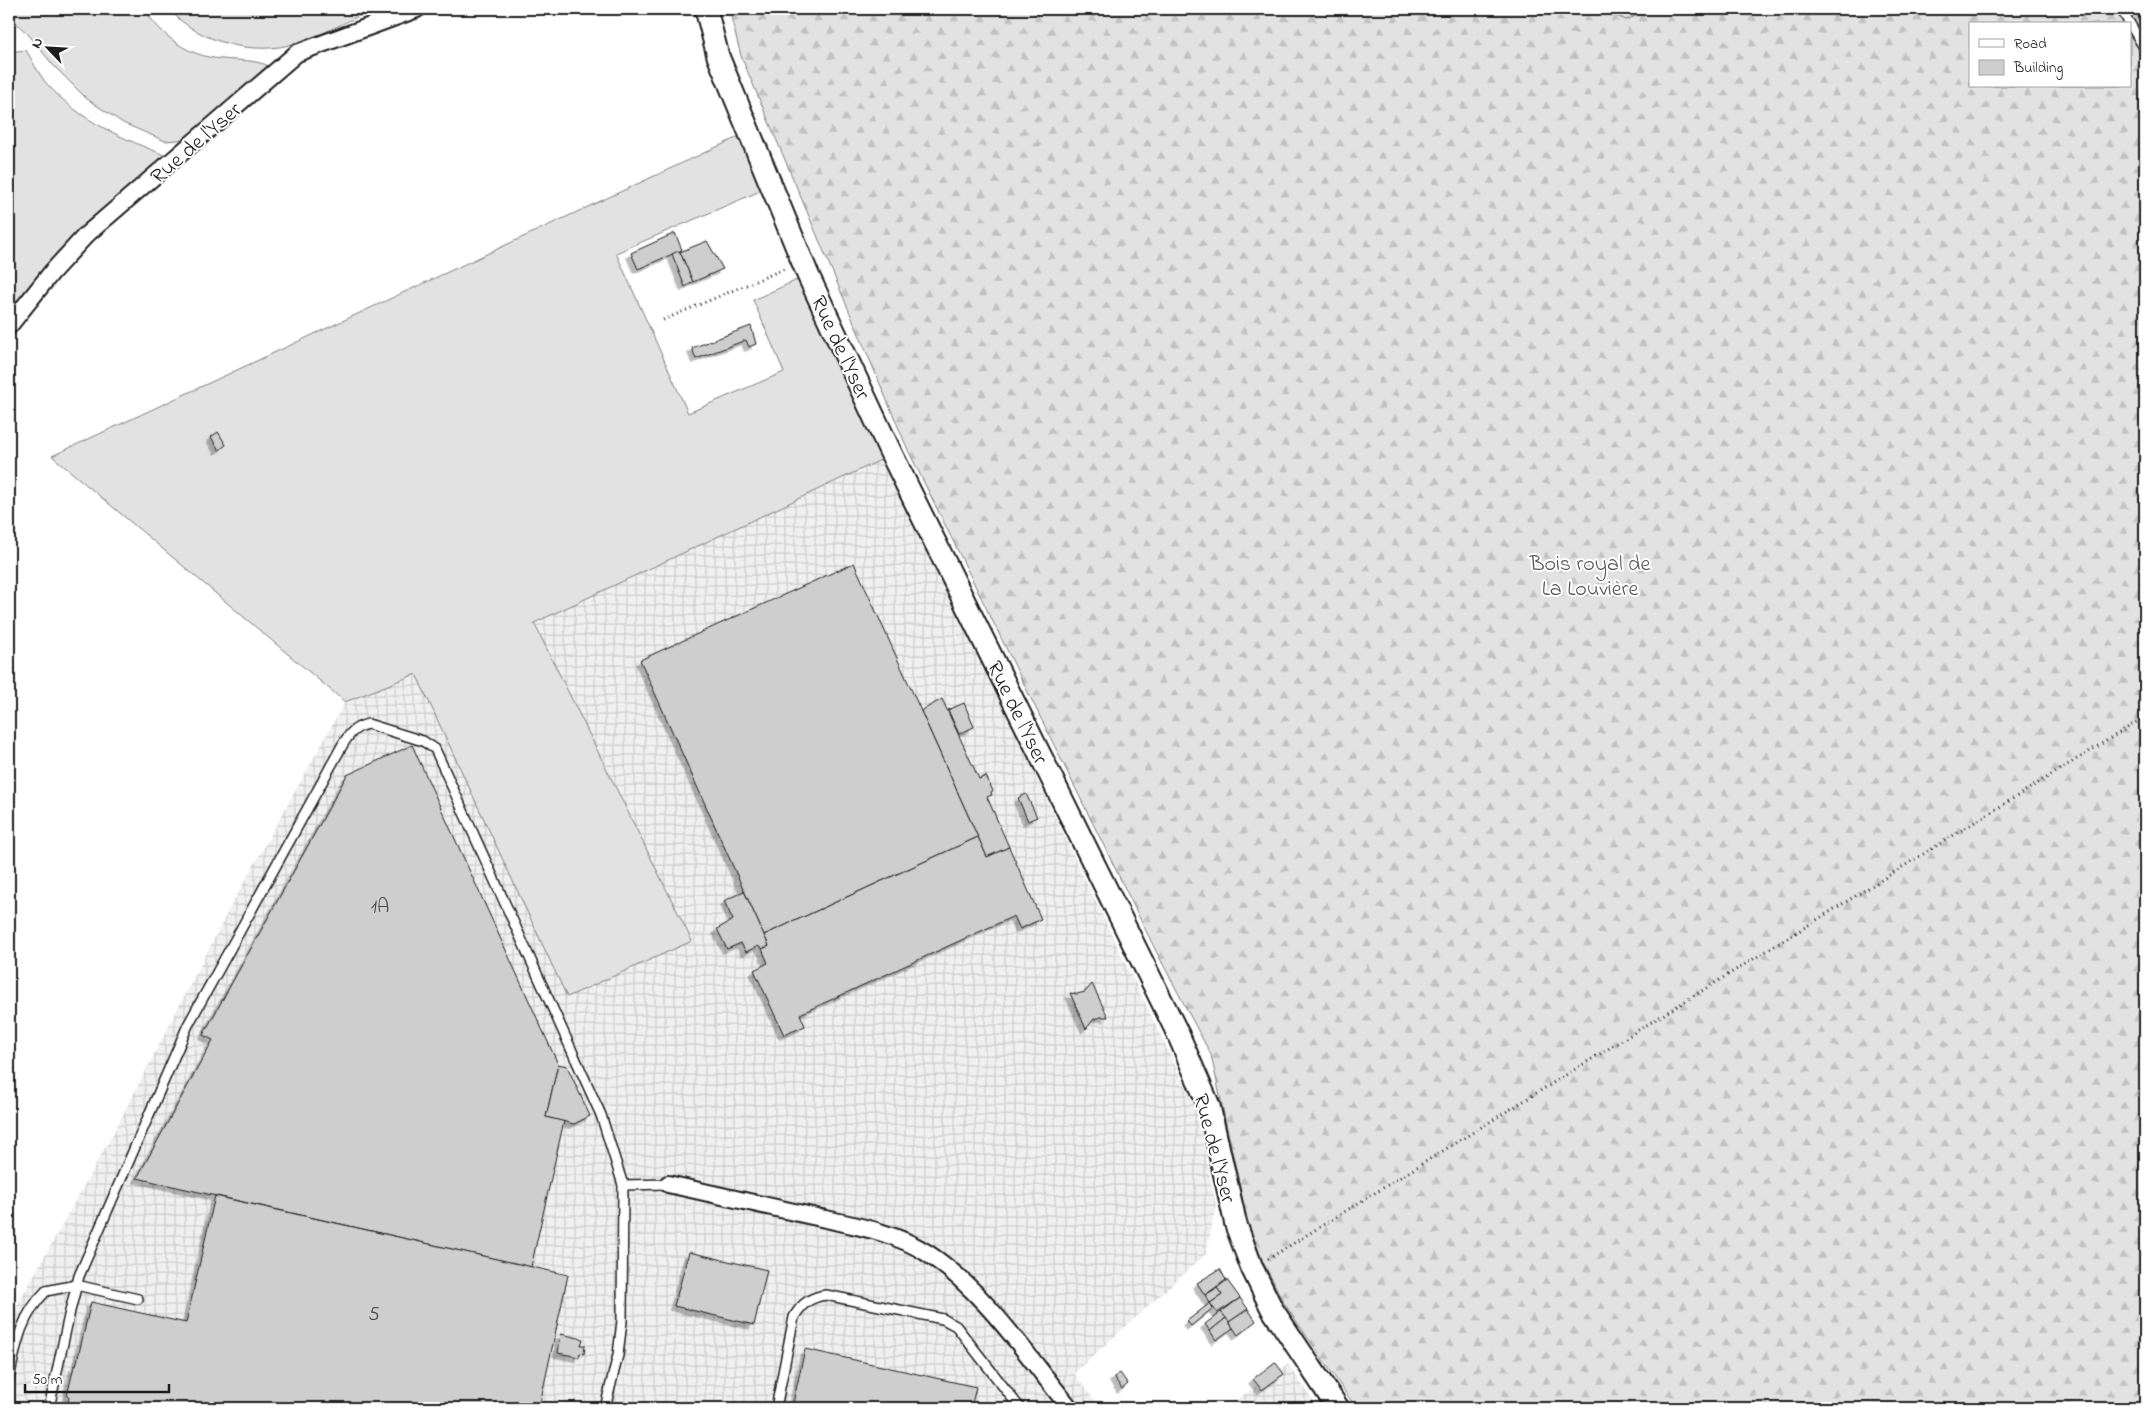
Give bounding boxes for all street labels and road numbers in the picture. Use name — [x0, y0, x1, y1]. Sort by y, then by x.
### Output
street label: Rue de l'Yser — [144, 95, 250, 193]
street label: Rue de l'Yser — [801, 291, 877, 406]
street label: Rue de l'Yser — [977, 656, 1055, 771]
street label: Rue de l'Yser — [1183, 1091, 1243, 1207]

